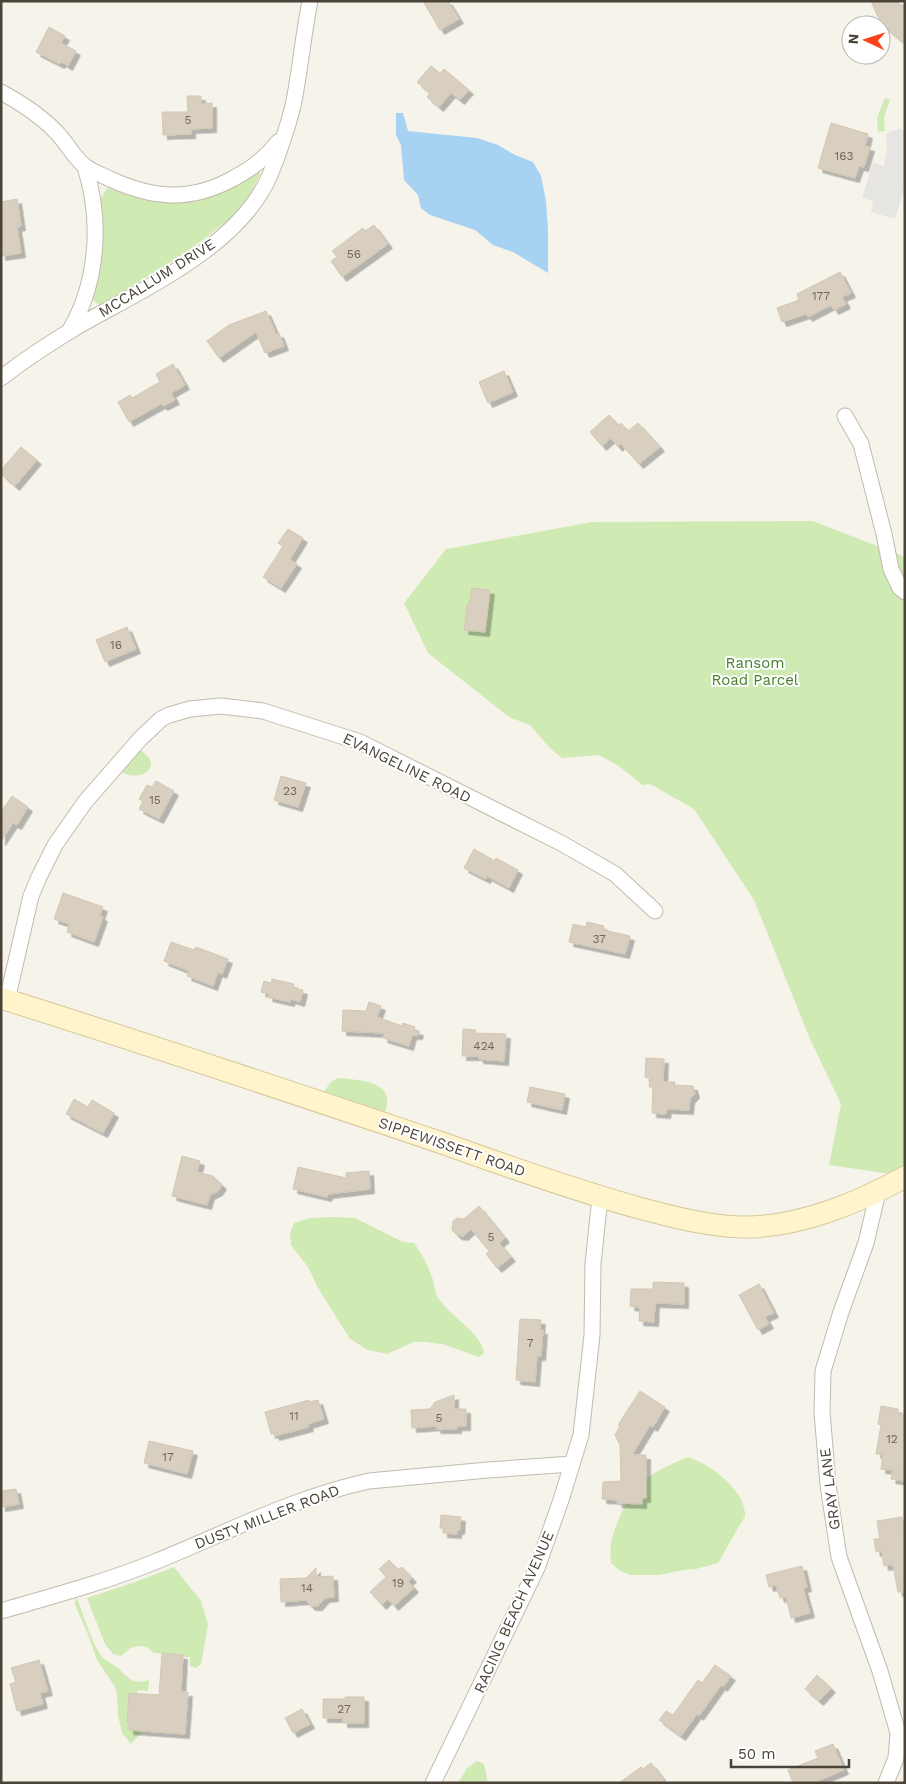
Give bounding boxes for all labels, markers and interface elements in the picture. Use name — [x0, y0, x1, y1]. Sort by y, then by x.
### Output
north arrow — [841, 15, 891, 65]
text: N — [845, 33, 861, 45]
house number: 5 — [185, 113, 192, 127]
house number: 163 — [835, 149, 853, 163]
street label: MCCALLUM DRIVE — [95, 235, 219, 321]
house number: 56 — [347, 247, 361, 261]
house number: 177 — [812, 289, 830, 303]
house number: 16 — [110, 638, 122, 652]
park label: Ransom Road Parcel — [712, 654, 799, 689]
street label: EVANGELINE ROAD — [340, 729, 474, 807]
house number: 23 — [283, 784, 297, 798]
house number: 15 — [149, 793, 161, 807]
house number: 37 — [592, 932, 606, 946]
house number: 424 — [473, 1039, 495, 1053]
street label: SIPPEWISSETT ROAD — [376, 1113, 528, 1181]
house number: 5 — [488, 1230, 495, 1244]
house number: 7 — [527, 1336, 534, 1350]
house number: 11 — [289, 1409, 299, 1423]
house number: 5 — [436, 1411, 443, 1425]
house number: 12 — [886, 1432, 898, 1446]
street label: GRAY LANE — [816, 1447, 844, 1531]
house number: 17 — [162, 1450, 174, 1464]
street label: DUSTY MILLER ROAD — [192, 1481, 342, 1553]
street label: RACING BEACH AVENUE — [470, 1528, 558, 1696]
house number: 19 — [392, 1576, 404, 1590]
house number: 14 — [301, 1581, 313, 1595]
house number: 27 — [337, 1702, 351, 1716]
scale bar — [731, 1736, 848, 1768]
text: 50 m — [738, 1745, 775, 1763]

